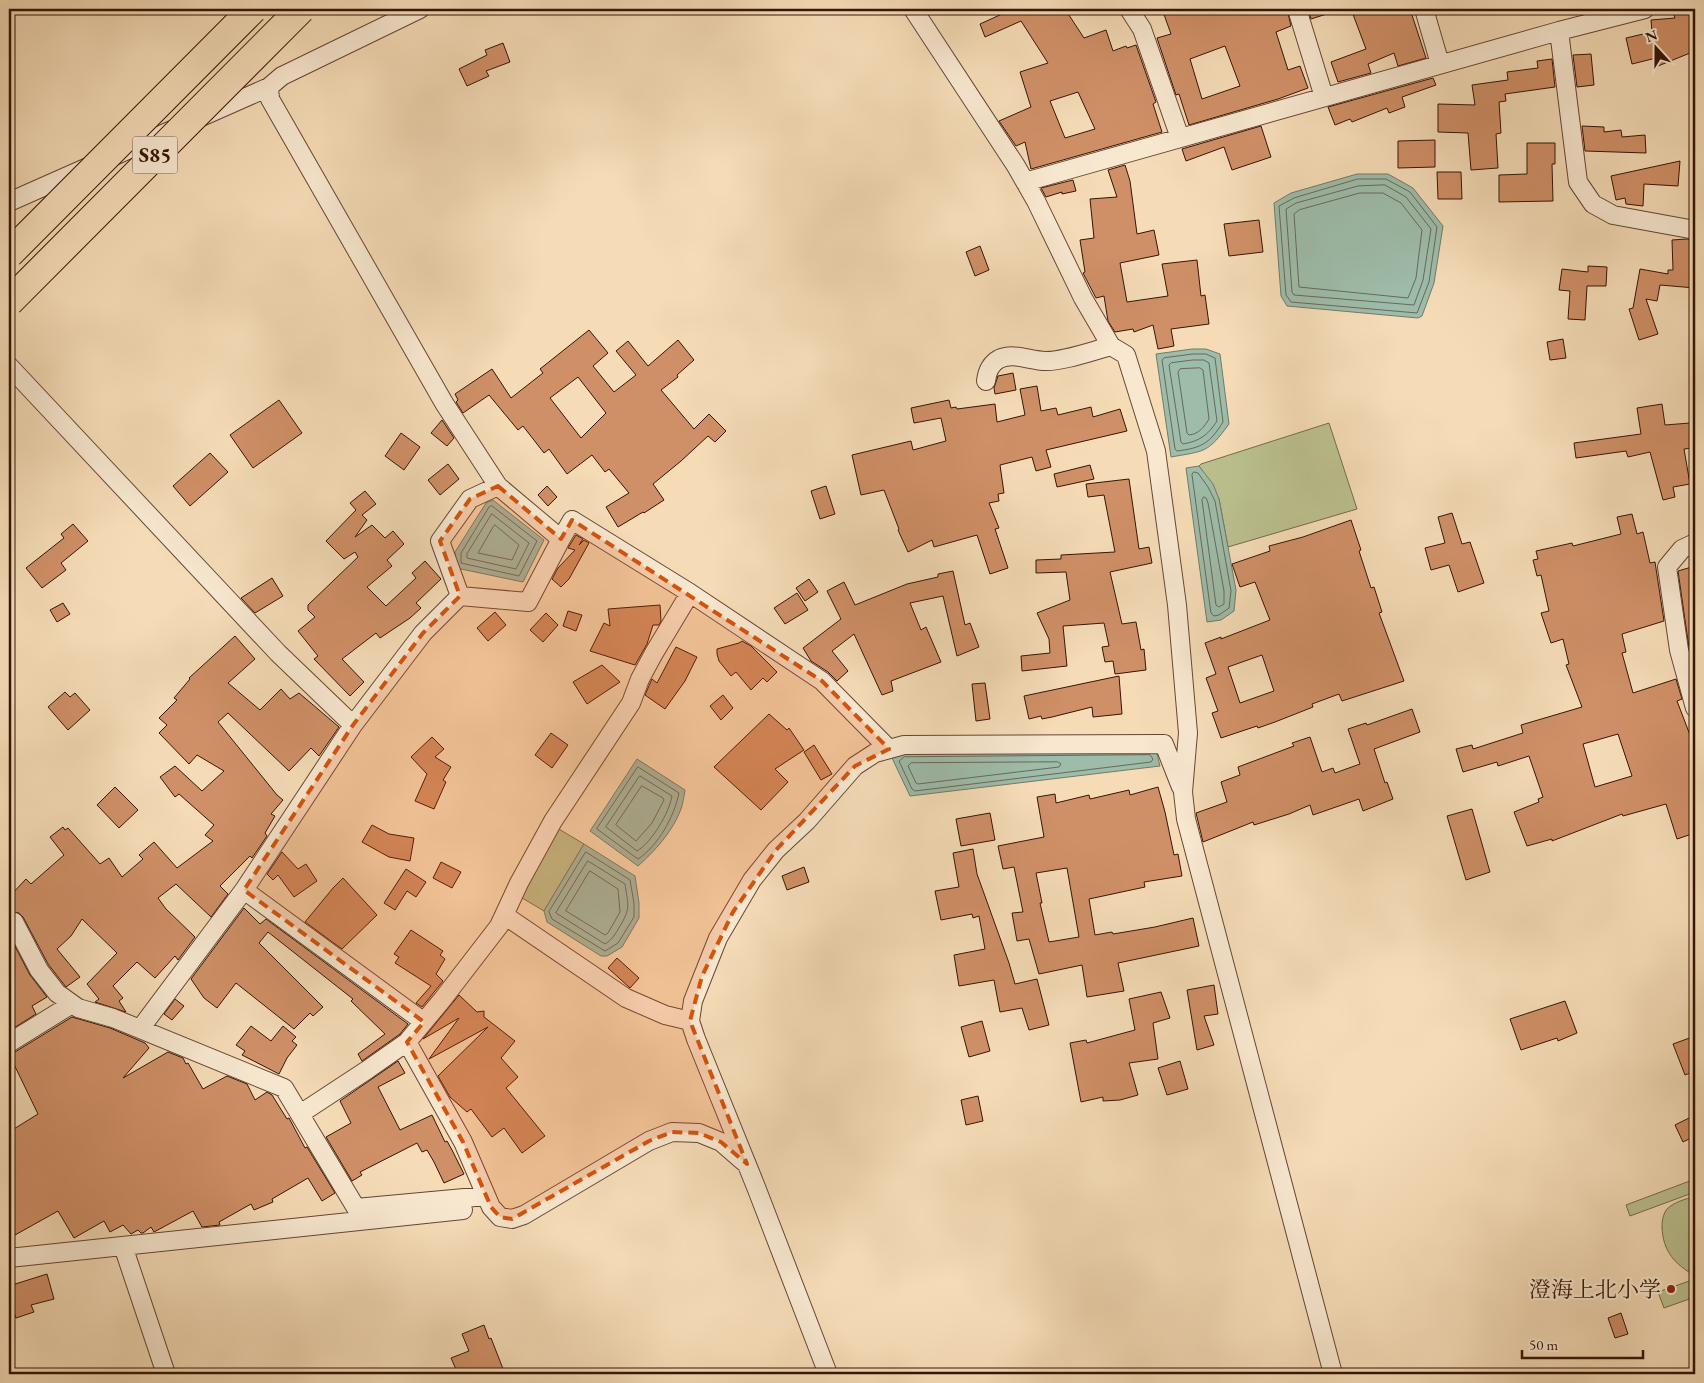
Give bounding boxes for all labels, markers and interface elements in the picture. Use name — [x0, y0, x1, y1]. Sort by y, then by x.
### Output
north arrow — [1632, 22, 1682, 72]
text: N — [1643, 25, 1660, 46]
road number: S85 — [132, 136, 178, 174]
place label: 澄海上北小学 — [1529, 1275, 1661, 1304]
marker: 澄海上北小学 — [1665, 1283, 1677, 1295]
scale bar — [1522, 1328, 1643, 1360]
text: 50 m — [1529, 1335, 1558, 1354]

